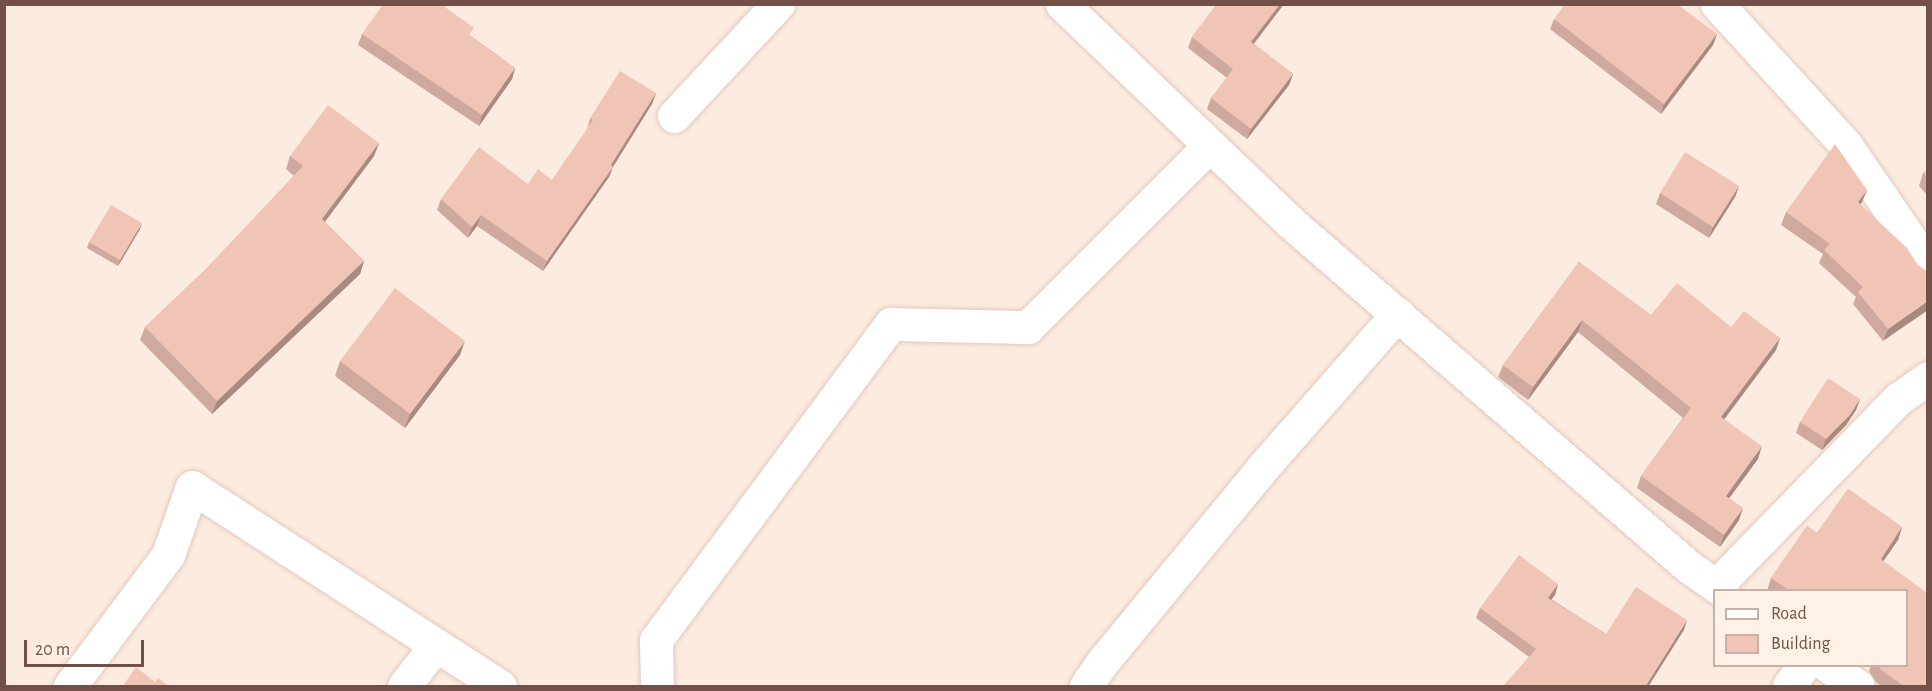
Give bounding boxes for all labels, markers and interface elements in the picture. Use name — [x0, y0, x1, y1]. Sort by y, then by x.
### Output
legend — [1713, 589, 1908, 667]
text: Road — [1771, 605, 1807, 623]
scale bar — [27, 628, 147, 666]
text: Building — [1771, 635, 1830, 653]
text: 20 m — [35, 641, 70, 659]

